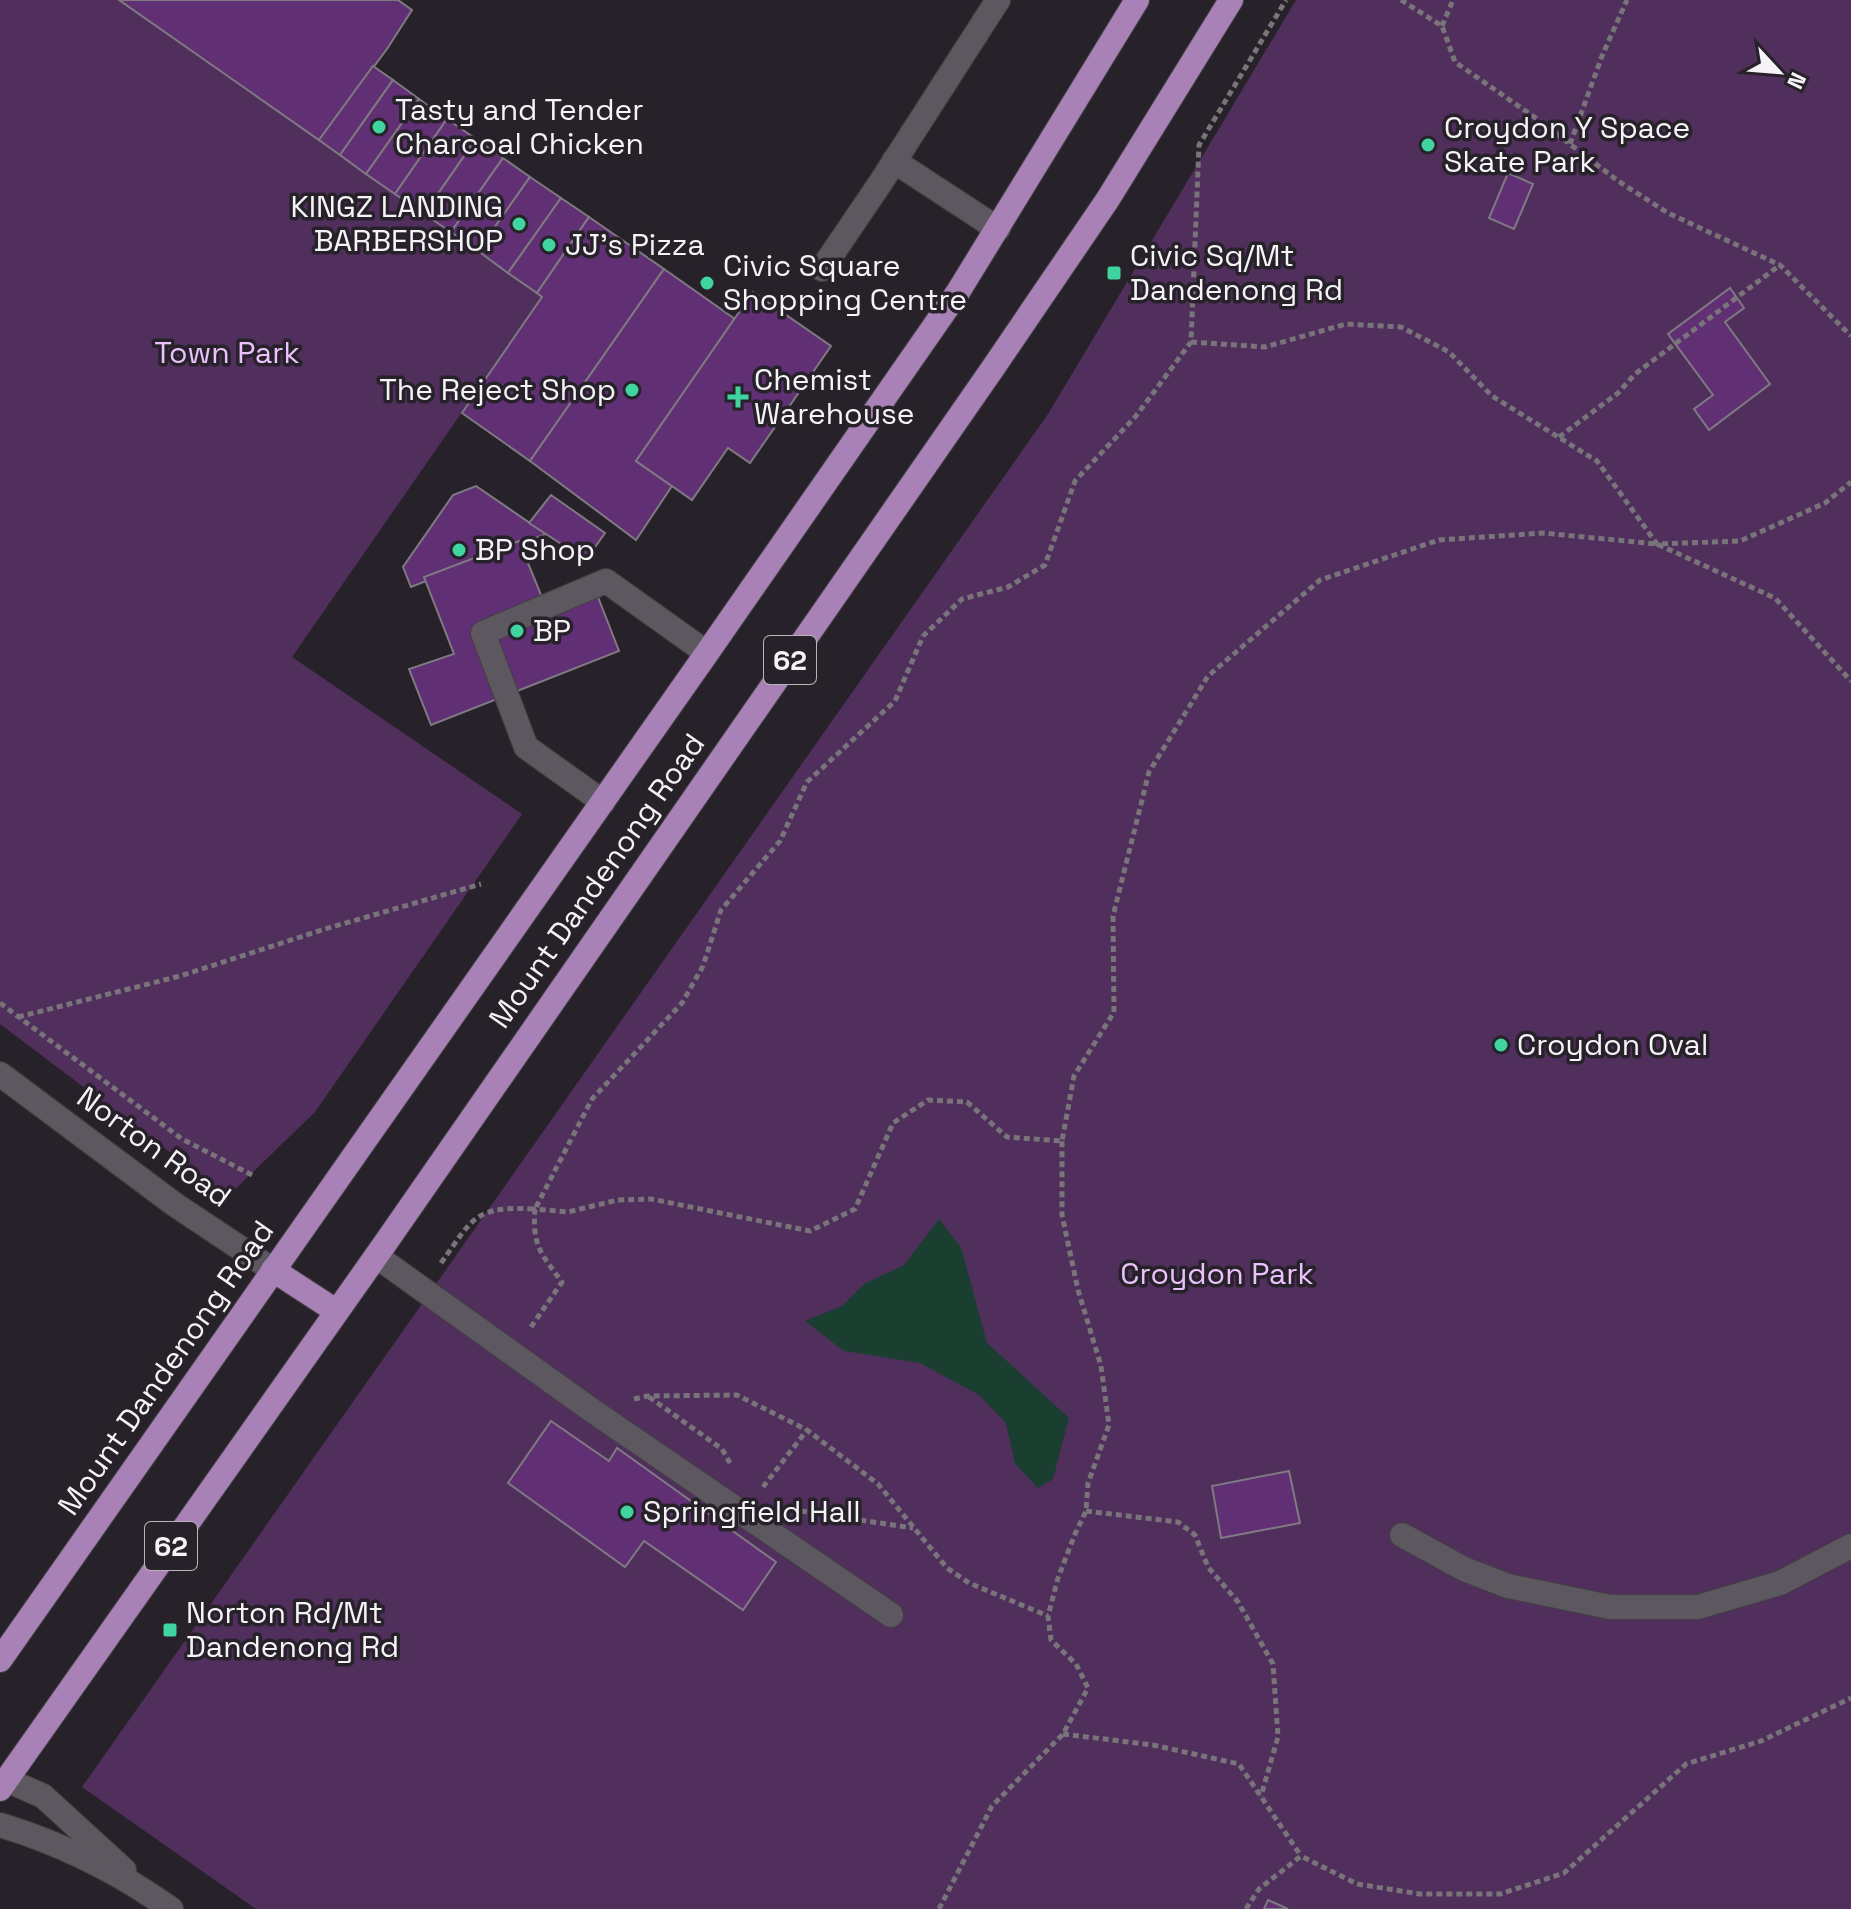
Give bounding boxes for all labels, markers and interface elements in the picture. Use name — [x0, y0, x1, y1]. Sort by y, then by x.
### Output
north arrow — [1739, 32, 1819, 112]
text: N — [1781, 68, 1813, 94]
place label: Tasty and Tender Charcoal Chicken — [395, 90, 644, 163]
place label: Croydon Y Space Skate Park — [1444, 108, 1690, 181]
marker: Tasty and Tender Charcoal Chicken — [370, 118, 388, 136]
marker: Croydon Y Space Skate Park — [1419, 136, 1437, 154]
place label: KINGZ LANDING BARBERSHOP — [291, 187, 503, 260]
marker: KINGZ LANDING BARBERSHOP — [510, 215, 528, 233]
place label: JJ's Pizza — [565, 225, 705, 264]
marker: JJ's Pizza — [540, 236, 558, 254]
place label: Civic Sq/Mt Dandenong Rd — [1130, 236, 1343, 309]
place label: Civic Square Shopping Centre — [723, 246, 967, 319]
marker: Civic Sq/Mt Dandenong Rd — [1105, 264, 1123, 282]
marker: Civic Square Shopping Centre — [698, 274, 716, 292]
park label: Town Park — [154, 333, 300, 372]
place label: Chemist Warehouse — [754, 360, 915, 433]
place label: The Reject Shop — [379, 370, 616, 409]
marker: The Reject Shop — [623, 381, 641, 399]
marker: Chemist Warehouse — [729, 388, 747, 406]
place label: BP Shop — [475, 530, 595, 569]
marker: BP Shop — [450, 541, 468, 559]
place label: BP — [533, 611, 571, 650]
marker: BP — [508, 622, 526, 640]
road number: 62 — [764, 636, 816, 684]
street label: Mount Dandenong Road — [480, 726, 713, 1036]
place label: Croydon Oval — [1517, 1025, 1708, 1064]
marker: Croydon Oval — [1492, 1036, 1510, 1054]
street label: Norton Road — [69, 1078, 239, 1216]
street label: Mount Dandenong Road — [49, 1213, 282, 1523]
park label: Croydon Park — [1120, 1254, 1314, 1293]
place label: Springfield Hall — [643, 1492, 861, 1531]
marker: Springfield Hall — [618, 1503, 636, 1521]
road number: 62 — [145, 1522, 197, 1570]
place label: Norton Rd/Mt Dandenong Rd — [186, 1593, 399, 1666]
marker: Norton Rd/Mt Dandenong Rd — [161, 1621, 179, 1639]

